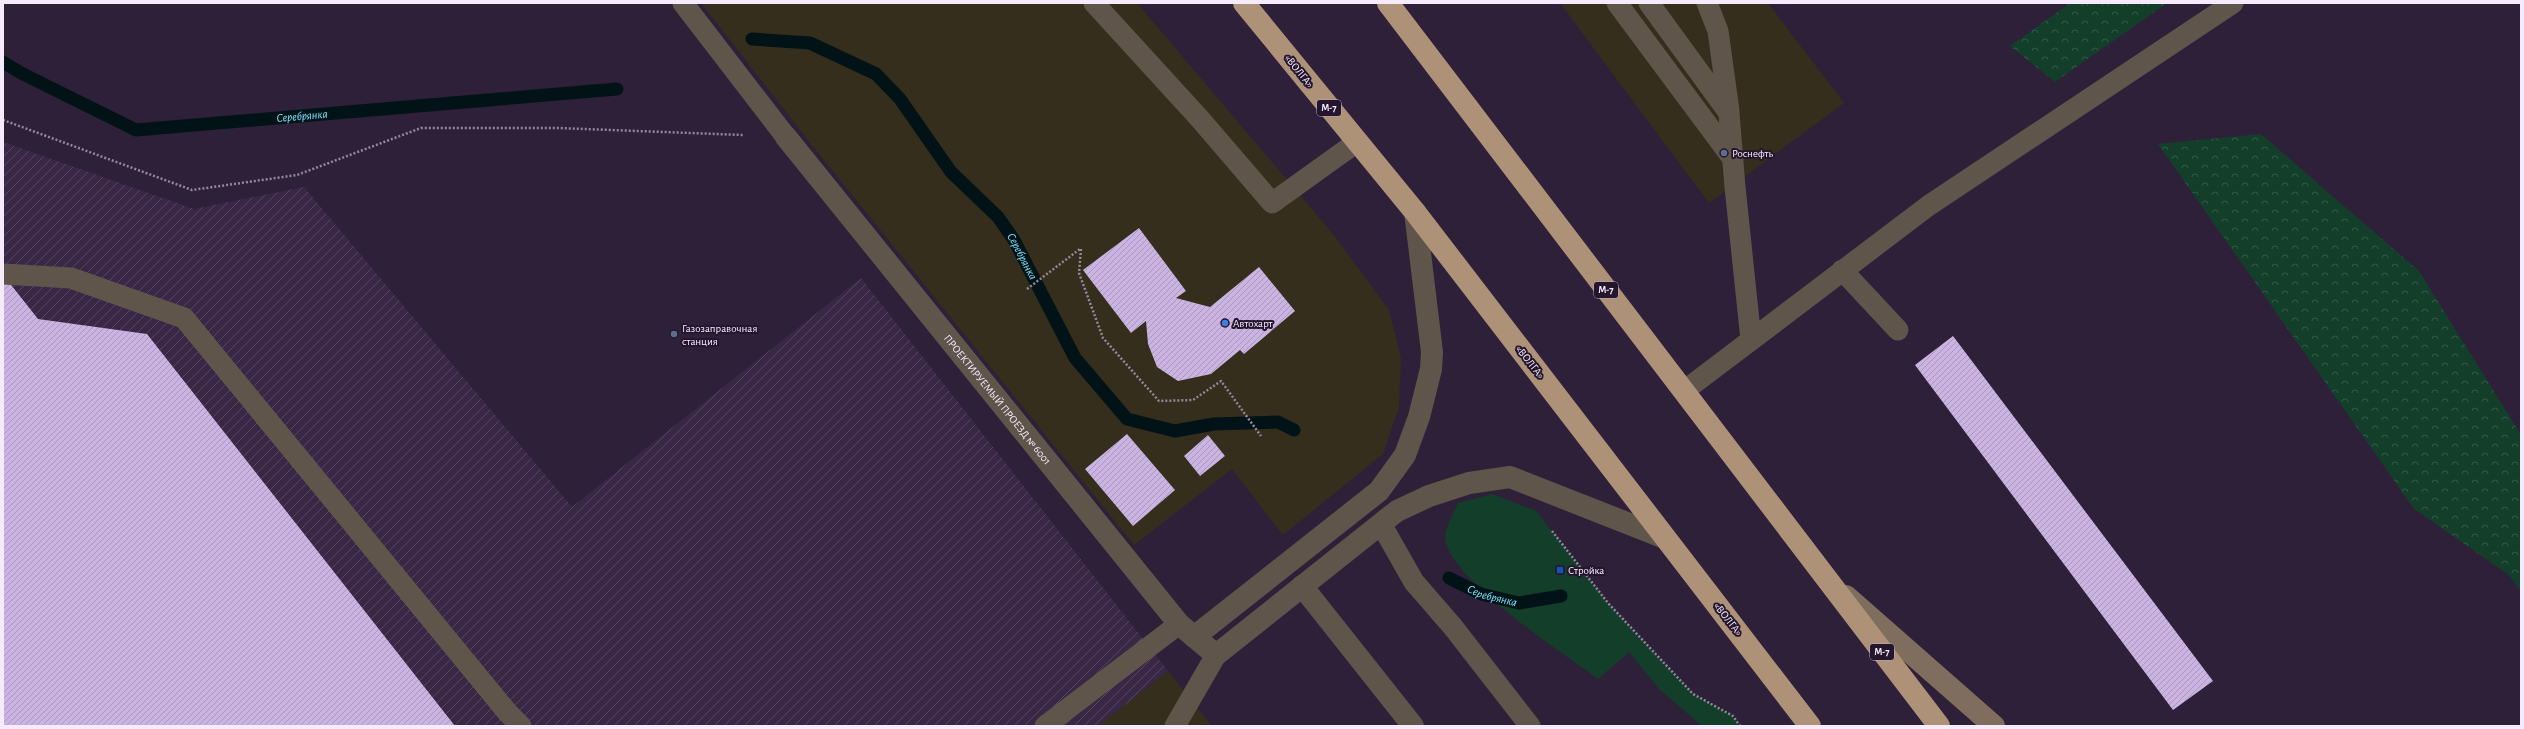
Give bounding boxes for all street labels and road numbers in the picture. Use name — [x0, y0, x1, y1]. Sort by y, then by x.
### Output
street label: «ВОЛГА» — [1282, 52, 1316, 90]
road number: М-7 — [1317, 100, 1341, 116]
road number: М-7 — [1594, 282, 1618, 298]
street label: ПРОЕКТИРУЕМЫЙ ПРОЕЗД № 6001 — [942, 332, 1053, 466]
street label: «ВОЛГА» — [1514, 343, 1546, 381]
street label: «ВОЛГА» — [1712, 600, 1744, 638]
road number: М-7 — [1870, 644, 1894, 660]

